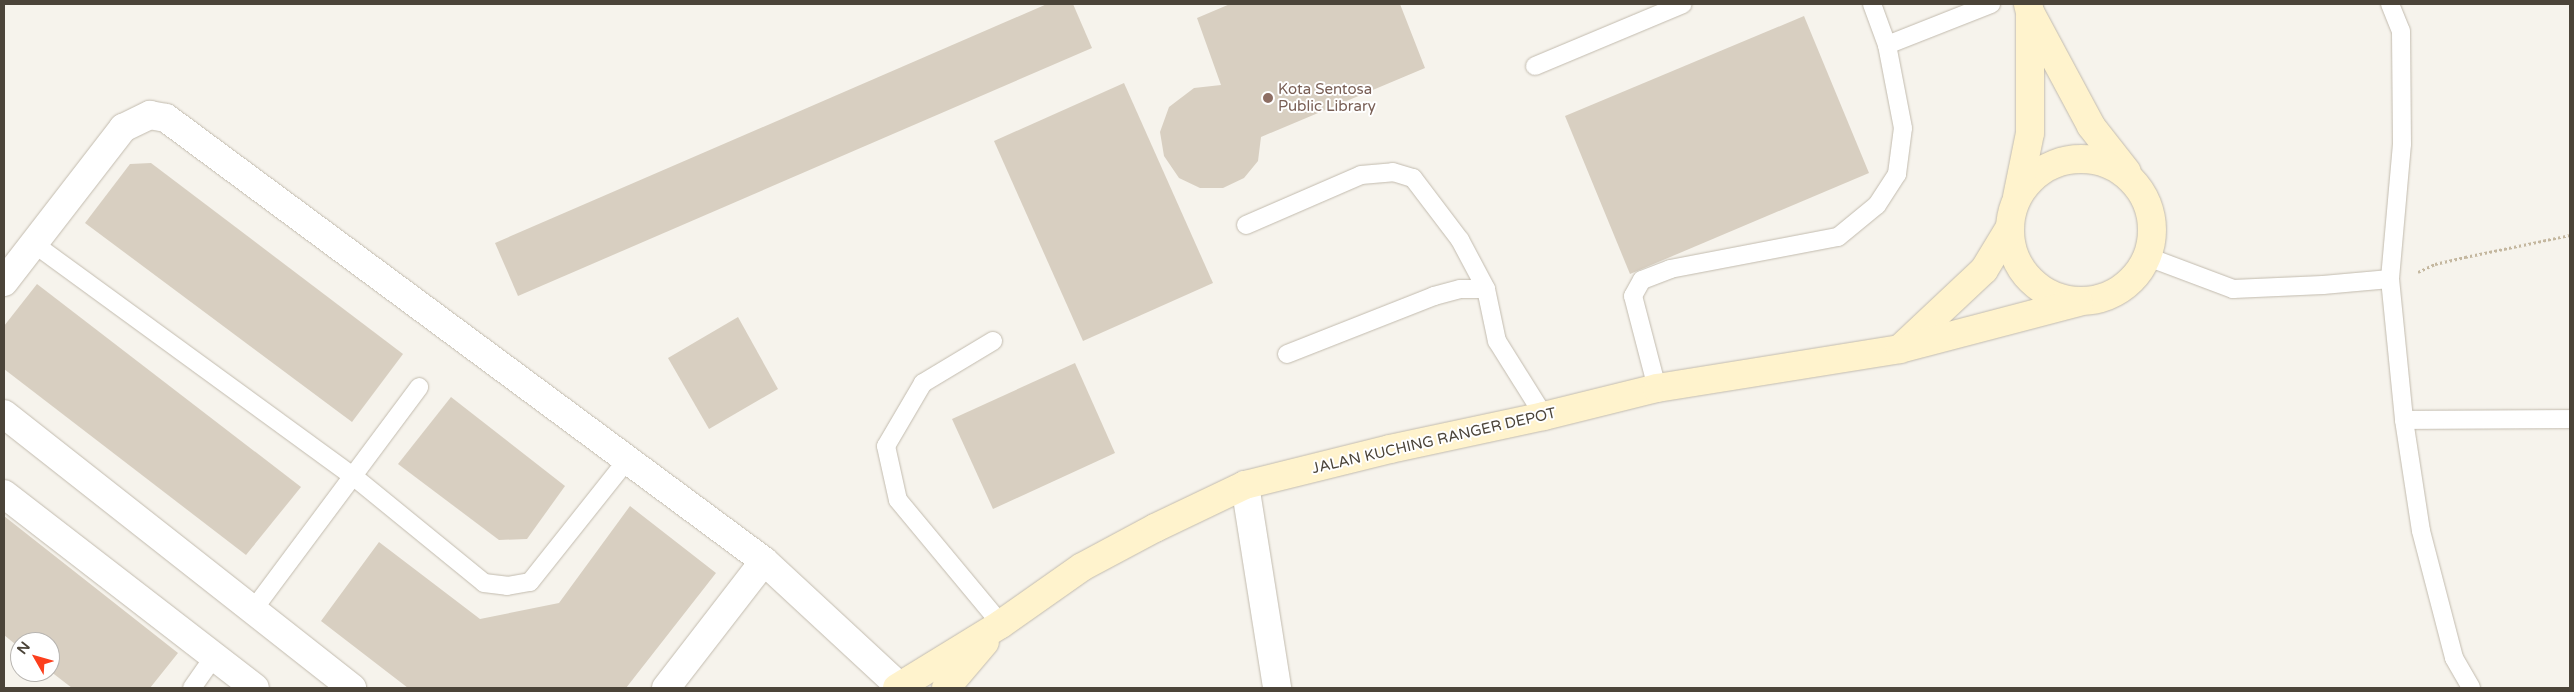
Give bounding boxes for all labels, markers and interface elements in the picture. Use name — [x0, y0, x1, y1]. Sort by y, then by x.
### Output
place label: Kota Sentosa Public Library — [1278, 80, 1376, 115]
marker: Kota Sentosa Public Library — [1262, 92, 1274, 104]
street label: JALAN KUCHING RANGER DEPOT — [1310, 404, 1558, 478]
north arrow — [10, 632, 60, 682]
text: N — [13, 638, 34, 658]

